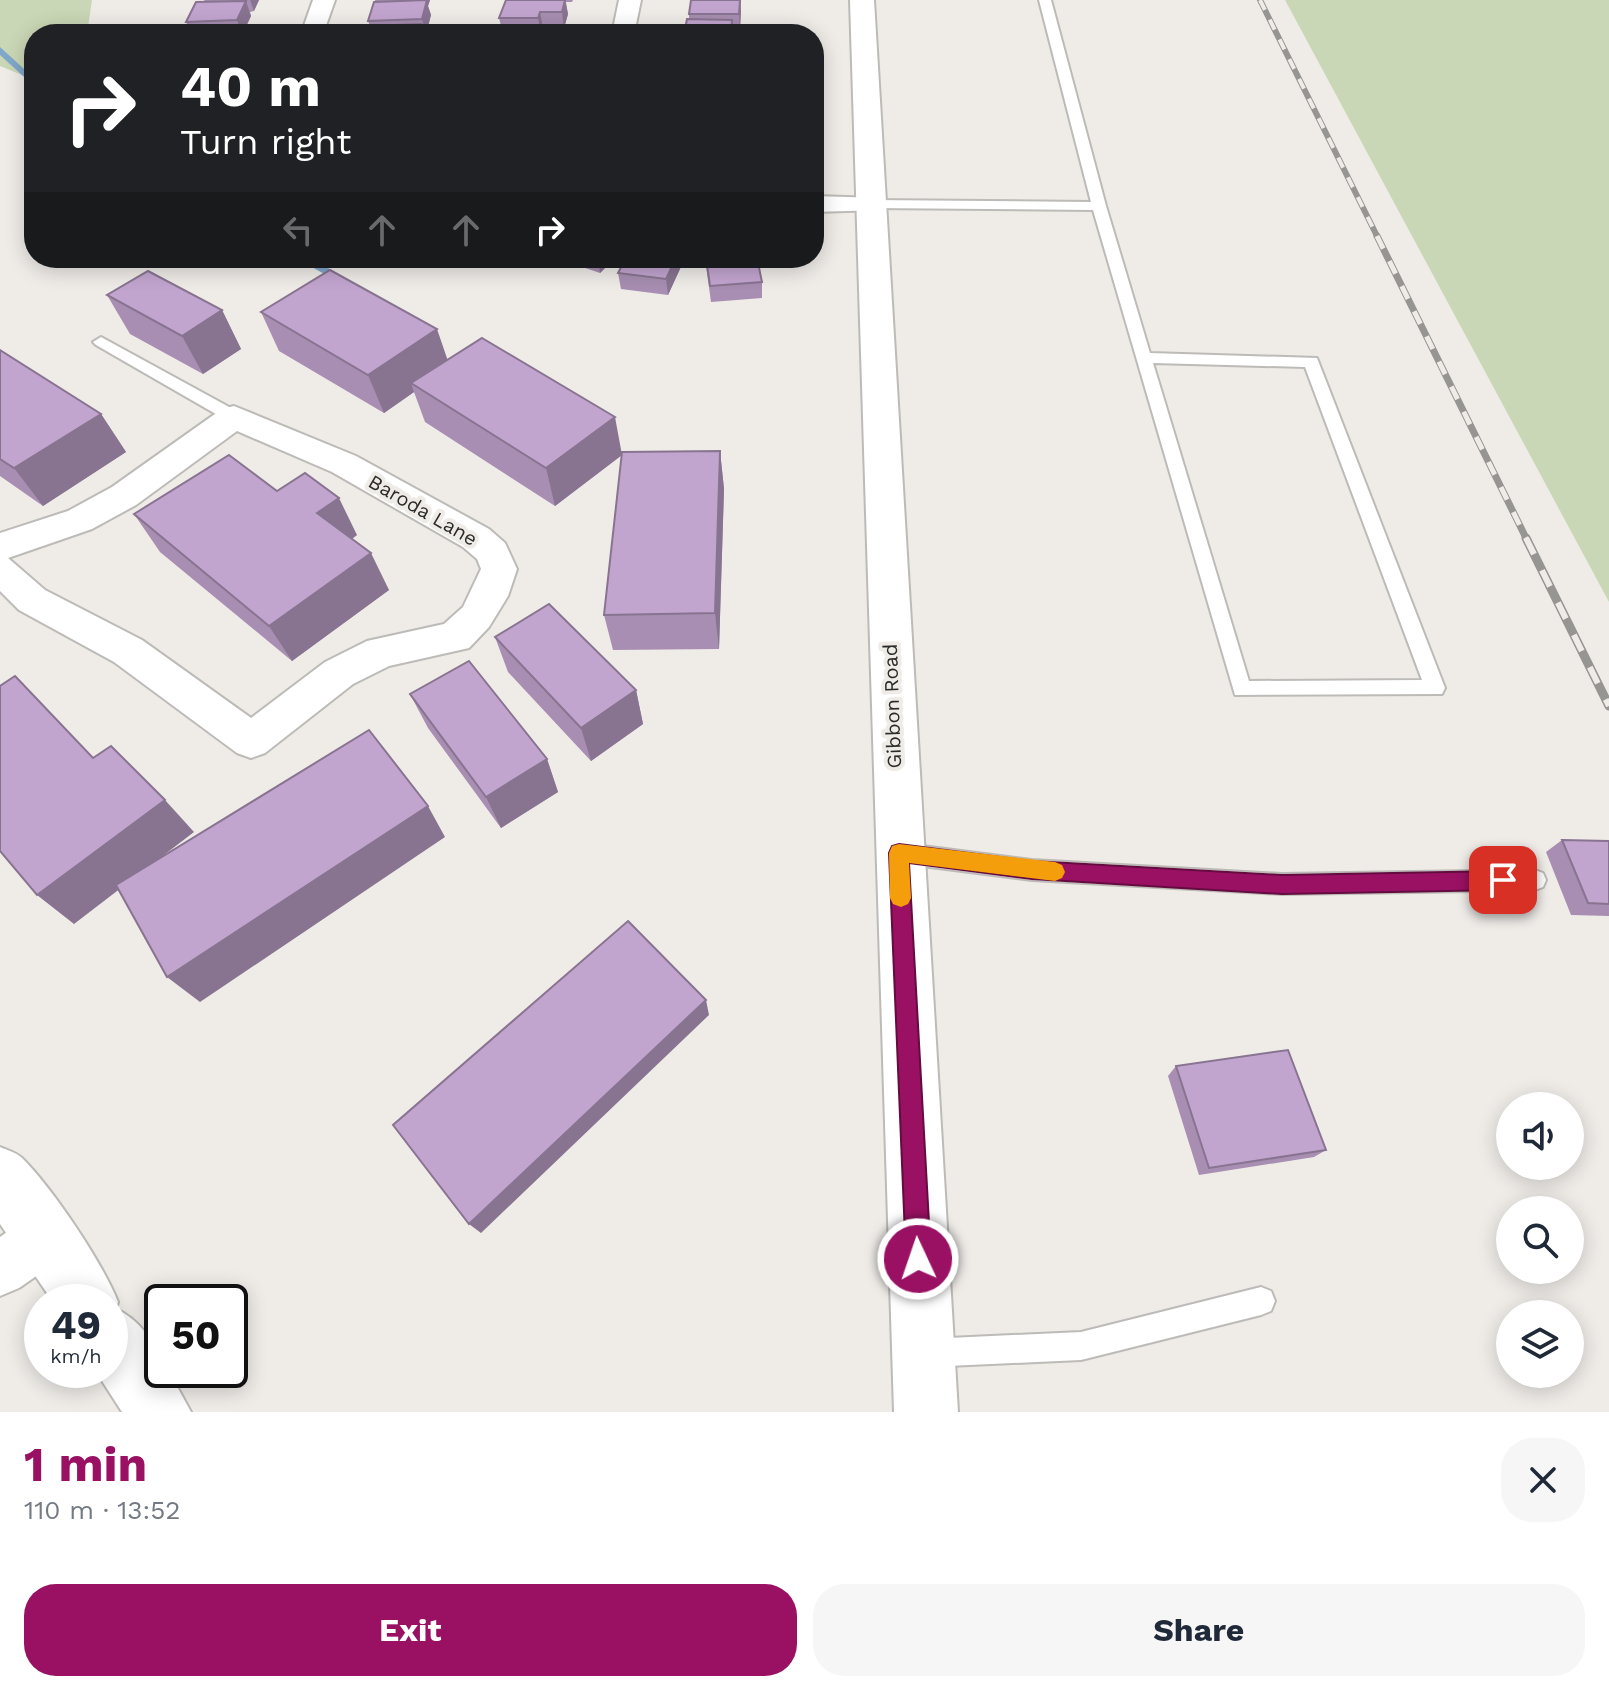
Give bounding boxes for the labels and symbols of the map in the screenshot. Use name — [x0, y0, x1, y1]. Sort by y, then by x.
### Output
street label: Baroda Lane — [364, 469, 482, 551]
street label: Gibbon Road — [878, 643, 906, 769]
pin — [1469, 846, 1537, 914]
position arrow — [876, 1217, 960, 1301]
speed limit sign: 50 — [144, 1284, 248, 1388]

